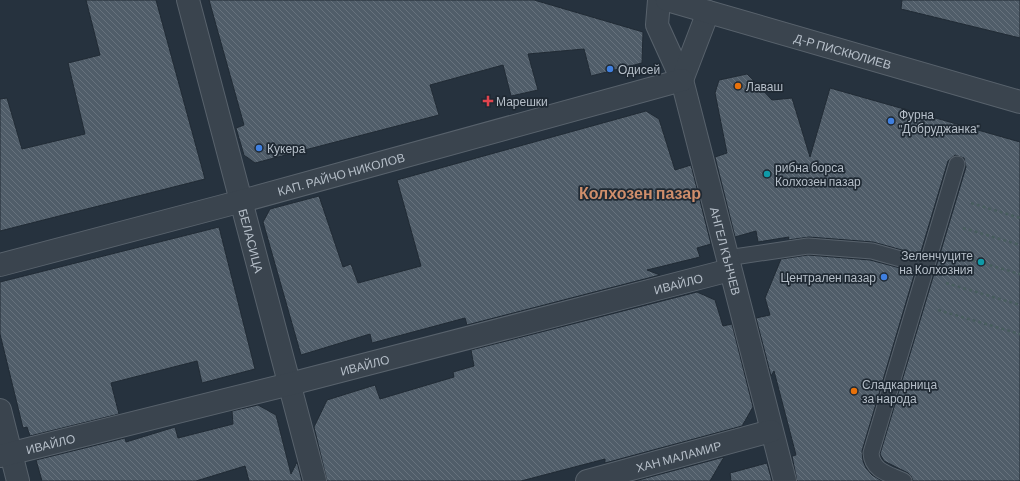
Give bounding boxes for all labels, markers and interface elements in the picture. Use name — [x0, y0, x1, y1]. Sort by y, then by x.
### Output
street label: Д-Р ПИСКЮЛИЕВ — [792, 30, 893, 71]
place label: Одисей — [618, 62, 660, 77]
marker: Одисей — [605, 64, 615, 74]
place label: Лаваш — [746, 79, 783, 93]
marker: Лаваш — [733, 81, 743, 91]
place label: Марешки — [496, 94, 548, 109]
marker: Марешки — [483, 96, 493, 106]
place label: Фурна "Добруджанка" — [899, 107, 980, 136]
marker: Фурна "Добруджанка" — [886, 116, 896, 126]
place label: Кукера — [267, 141, 306, 156]
marker: Кукера — [254, 143, 264, 153]
street label: КАП. РАЙЧО НИКОЛОВ — [276, 150, 406, 198]
place label: рибна борса Колхозен пазар — [775, 160, 861, 189]
marker: рибна борса Колхозен пазар — [762, 169, 772, 179]
district label: Колхозен пазар — [579, 183, 701, 202]
street label: АНГЕЛ КЪНЧЕВ — [708, 205, 744, 297]
street label: БЕЛАСИЦА — [236, 207, 267, 274]
place label: Зеленчуците на Колхозния — [899, 248, 973, 276]
marker: Зеленчуците на Колхозния — [976, 257, 986, 267]
street label: ИВАЙЛО — [652, 270, 704, 296]
place label: Централен пазар — [780, 270, 876, 285]
marker: Централен пазар — [879, 272, 889, 282]
street label: ИВАЙЛО — [339, 352, 391, 378]
place label: Сладкарница за народа — [862, 377, 937, 406]
marker: Сладкарница за народа — [849, 386, 859, 396]
street label: ИВАЙЛО — [24, 431, 76, 456]
street label: ХАН МАЛАМИР — [634, 438, 723, 474]

